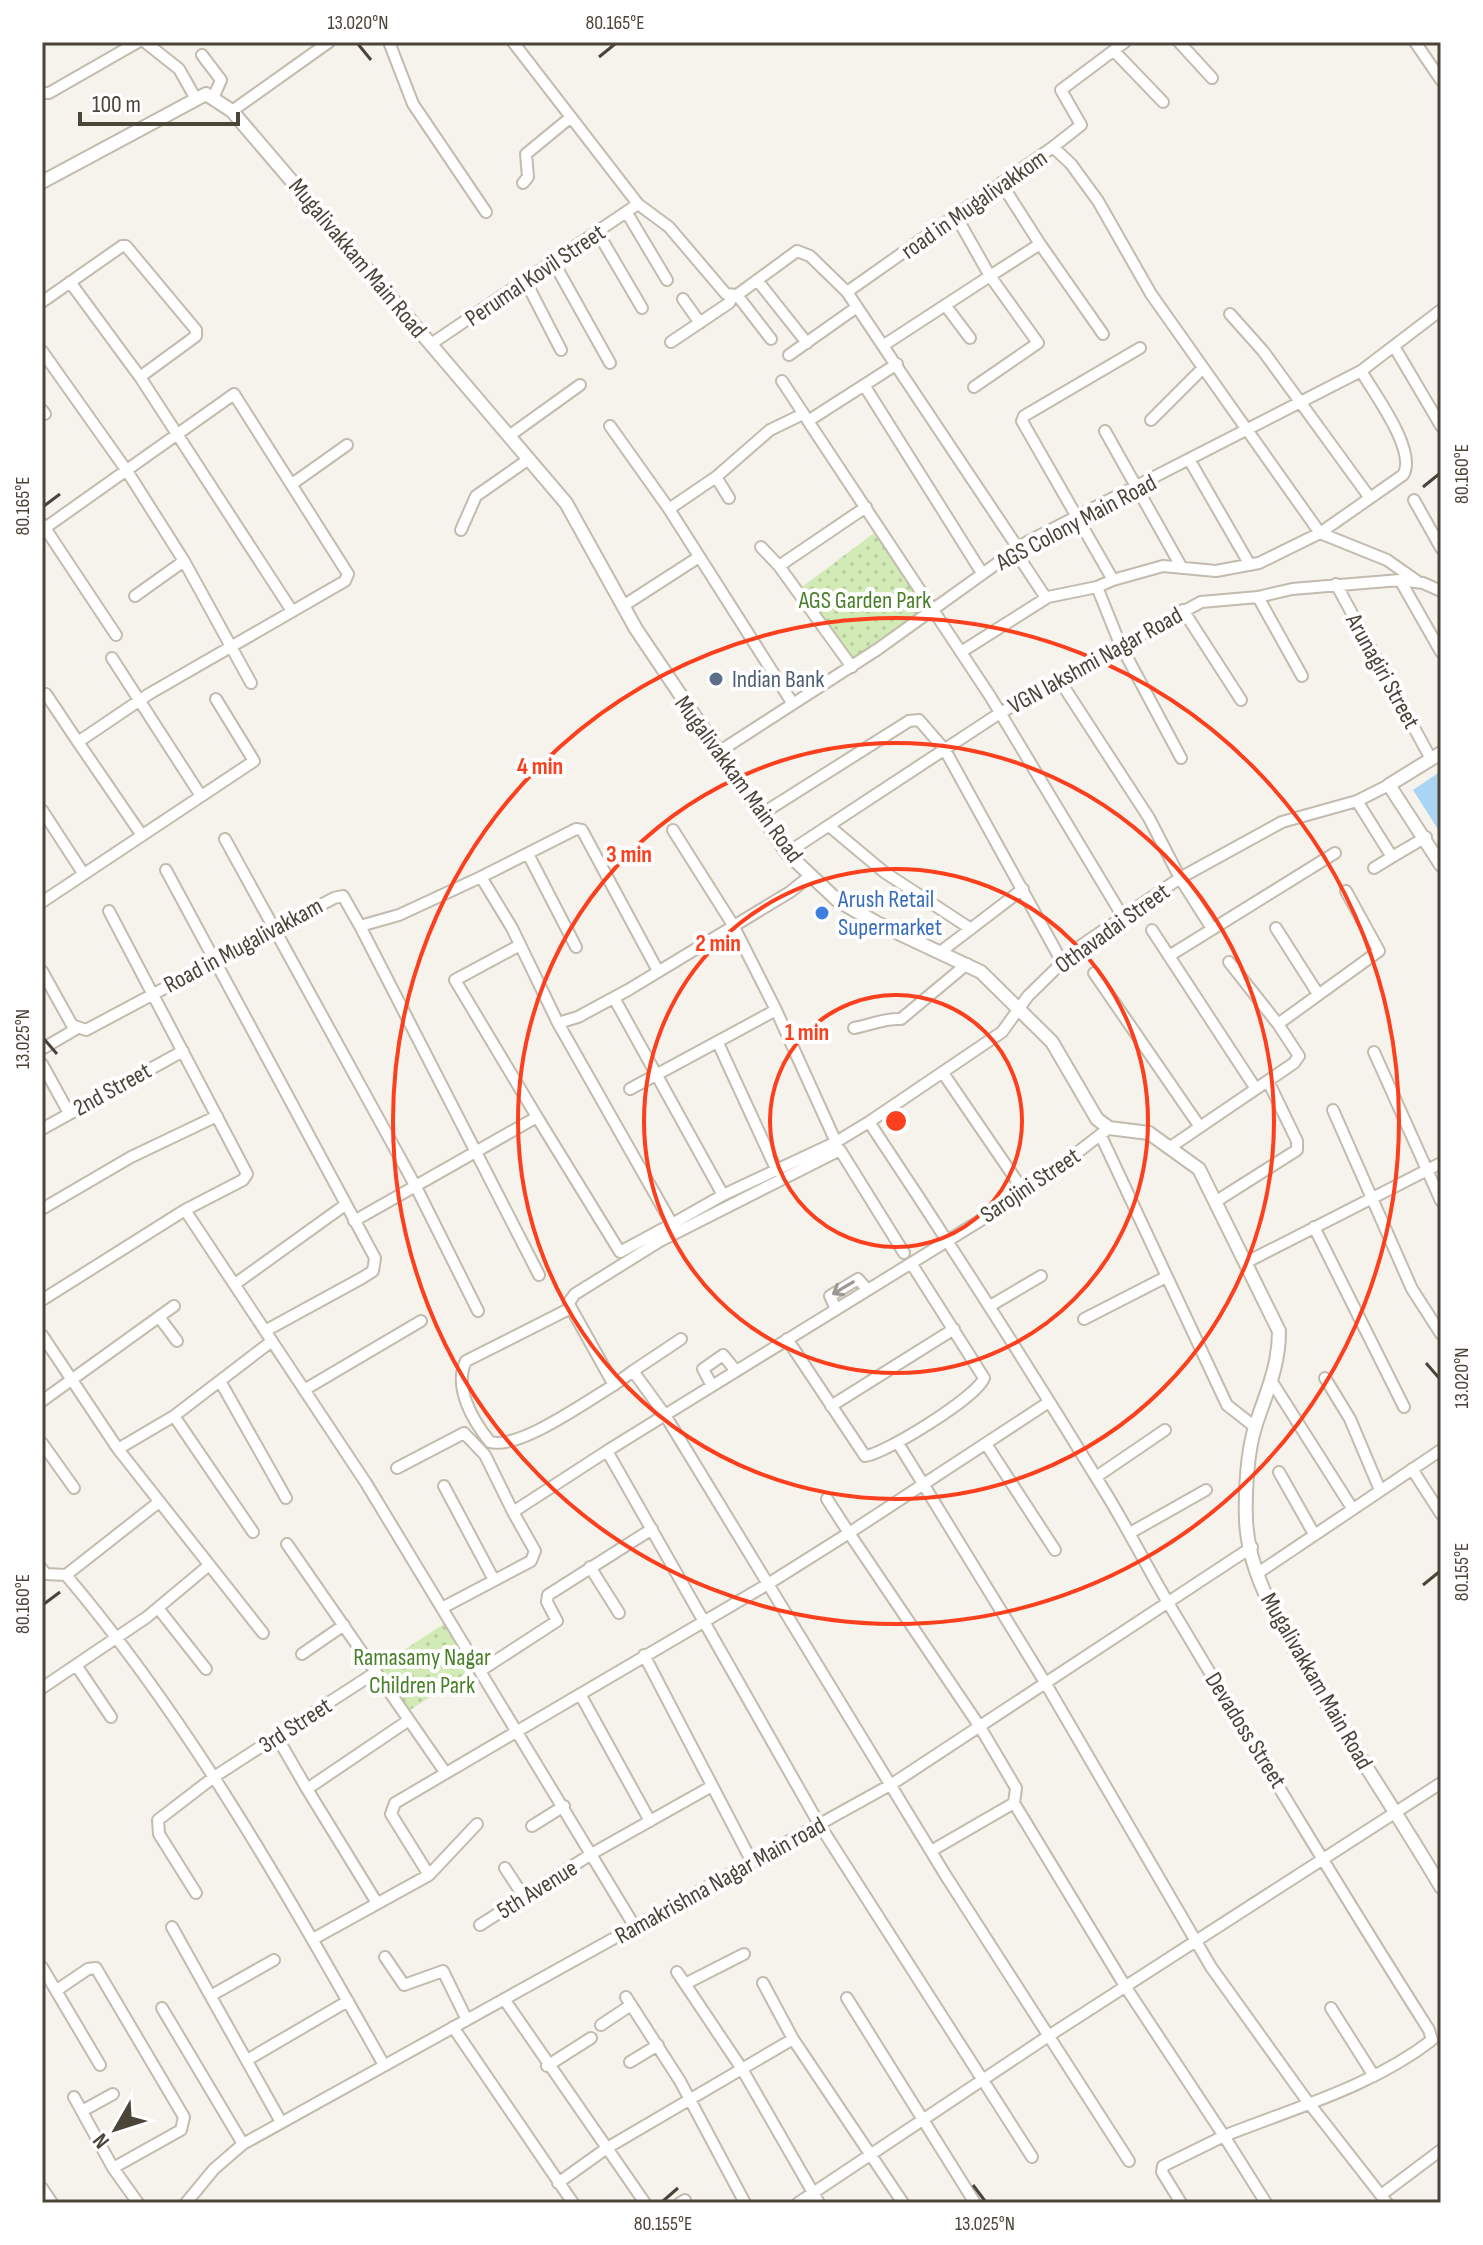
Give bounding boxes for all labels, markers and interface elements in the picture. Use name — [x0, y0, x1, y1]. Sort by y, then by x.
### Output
text: 13.020°N — [328, 11, 388, 35]
text: 80.165°E — [586, 11, 645, 35]
scale bar — [80, 76, 238, 126]
text: 100 m — [92, 90, 141, 119]
street label: road in Mugalivakkom — [896, 143, 1053, 266]
street label: Mugalivakkam Main Road — [282, 173, 433, 344]
street label: Perumal Kovil Street — [460, 218, 611, 333]
text: 80.160°E — [1450, 444, 1474, 504]
street label: AGS Colony Main Road — [990, 468, 1161, 577]
text: 80.165°E — [11, 477, 35, 536]
park label: AGS Garden Park — [798, 586, 931, 615]
street label: VGN lakshmi Nagar Road — [1003, 601, 1187, 720]
street label: Arunagiri Street — [1339, 608, 1426, 734]
place label: Indian Bank — [732, 665, 824, 694]
marker: Indian Bank — [707, 670, 725, 688]
street label: Mugalivakkam Main Road — [668, 690, 809, 868]
text: 4 min — [517, 752, 563, 781]
text: 3 min — [606, 840, 652, 869]
street label: Othavadai Street — [1049, 877, 1175, 980]
place label: Arush Retail Supermarket — [837, 885, 942, 942]
street label: Road in Mugalivakkam — [159, 891, 328, 999]
marker: Arush Retail Supermarket — [813, 904, 831, 922]
text: 2 min — [695, 929, 741, 958]
text: 13.025°N — [11, 1009, 35, 1069]
text: 1 min — [785, 1018, 829, 1047]
street label: 2nd Street — [68, 1056, 156, 1123]
centre of rings — [882, 1107, 910, 1135]
street label: Sarojini Street — [975, 1142, 1086, 1229]
one-way arrow — [832, 1280, 855, 1296]
text: 13.020°N — [1450, 1348, 1474, 1408]
text: 80.155°E — [1450, 1543, 1474, 1601]
text: 80.160°E — [11, 1574, 35, 1634]
street label: Mugalivakkam Main Road — [1254, 1588, 1379, 1775]
park label: Ramasamy Nagar Children Park — [353, 1643, 491, 1700]
street label: Devadoss Street — [1199, 1667, 1293, 1793]
street label: 3rd Street — [253, 1691, 337, 1760]
street label: Ramakrishna Nagar Main road — [610, 1811, 830, 1950]
street label: 5th Avenue — [492, 1853, 583, 1925]
north arrow — [76, 2089, 156, 2169]
text: N — [87, 2128, 116, 2154]
text: 80.155°E — [634, 2212, 692, 2236]
text: 13.025°N — [955, 2212, 1015, 2236]

